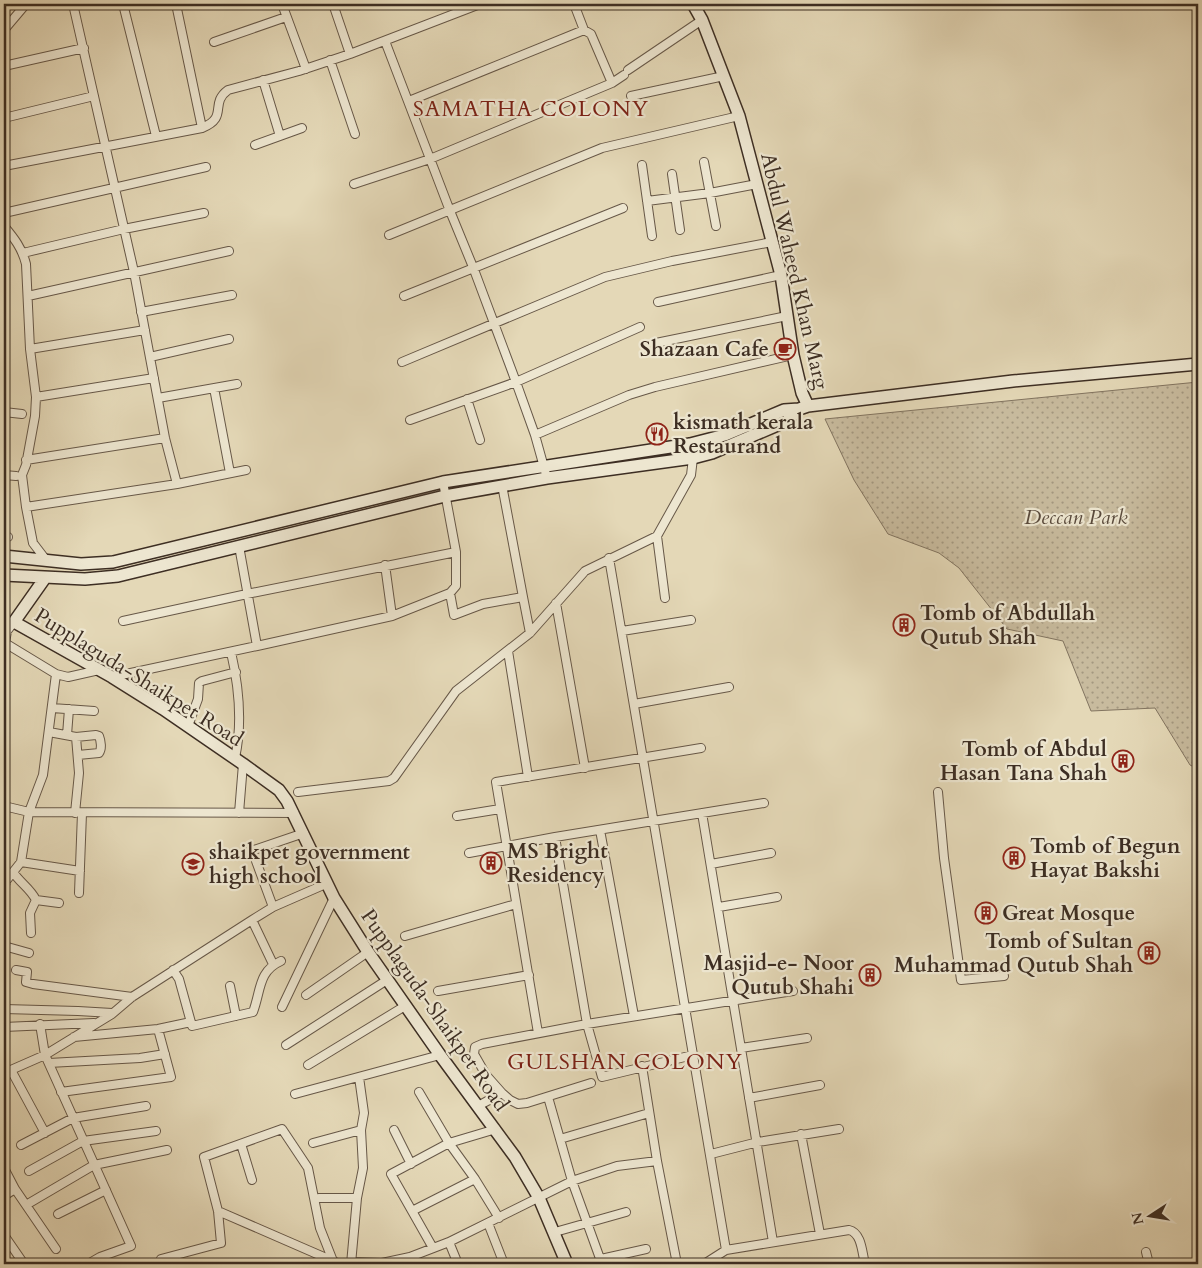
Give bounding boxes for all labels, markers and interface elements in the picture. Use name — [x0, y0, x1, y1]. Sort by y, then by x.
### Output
district label: SAMATHA COLONY — [413, 94, 649, 124]
street label: Abdul Waheed Khan Marg — [753, 150, 836, 392]
place label: Shazaan Cafe — [640, 335, 769, 364]
cafe icon: Shazaan Cafe — [773, 337, 797, 361]
place label: kismath kerala Restaurand — [673, 408, 814, 461]
restaurant icon: kismath kerala Restaurand — [645, 422, 669, 446]
park label: Deccan Park — [1024, 503, 1128, 532]
place label: Tomb of Abdullah Qutub Shah — [920, 599, 1095, 652]
street label: Pupplaguda-Shaikpet Road — [29, 601, 249, 754]
building icon: Tomb of Abdullah Qutub Shah — [892, 613, 916, 637]
place label: Tomb of Abdul Hasan Tana Shah — [940, 735, 1107, 788]
building icon: Tomb of Abdul Hasan Tana Shah — [1111, 749, 1135, 773]
place label: Tomb of Begun Hayat Bakshi — [1030, 832, 1181, 885]
place label: MS Bright Residency — [507, 837, 608, 890]
place label: shaikpet government high school — [209, 838, 410, 891]
building icon: Tomb of Begun Hayat Bakshi — [1002, 846, 1026, 870]
building icon: MS Bright Residency — [479, 851, 503, 875]
school or university icon: shaikpet government high school — [181, 852, 205, 876]
place label: Great Mosque — [1002, 899, 1135, 928]
building icon: Great Mosque — [974, 901, 998, 925]
street label: Pupplaguda-Shaikpet Road — [354, 903, 516, 1117]
place label: Tomb of Sultan Muhammad Qutub Shah — [894, 927, 1134, 980]
building icon: Tomb of Sultan Muhammad Qutub Shah — [1137, 941, 1161, 965]
place label: Masjid-e- Noor Qutub Shahi — [704, 949, 855, 1002]
building icon: Masjid-e- Noor Qutub Shahi — [858, 963, 882, 987]
district label: GULSHAN COLONY — [507, 1047, 743, 1077]
north arrow — [1124, 1190, 1174, 1240]
text: N — [1127, 1211, 1148, 1227]

